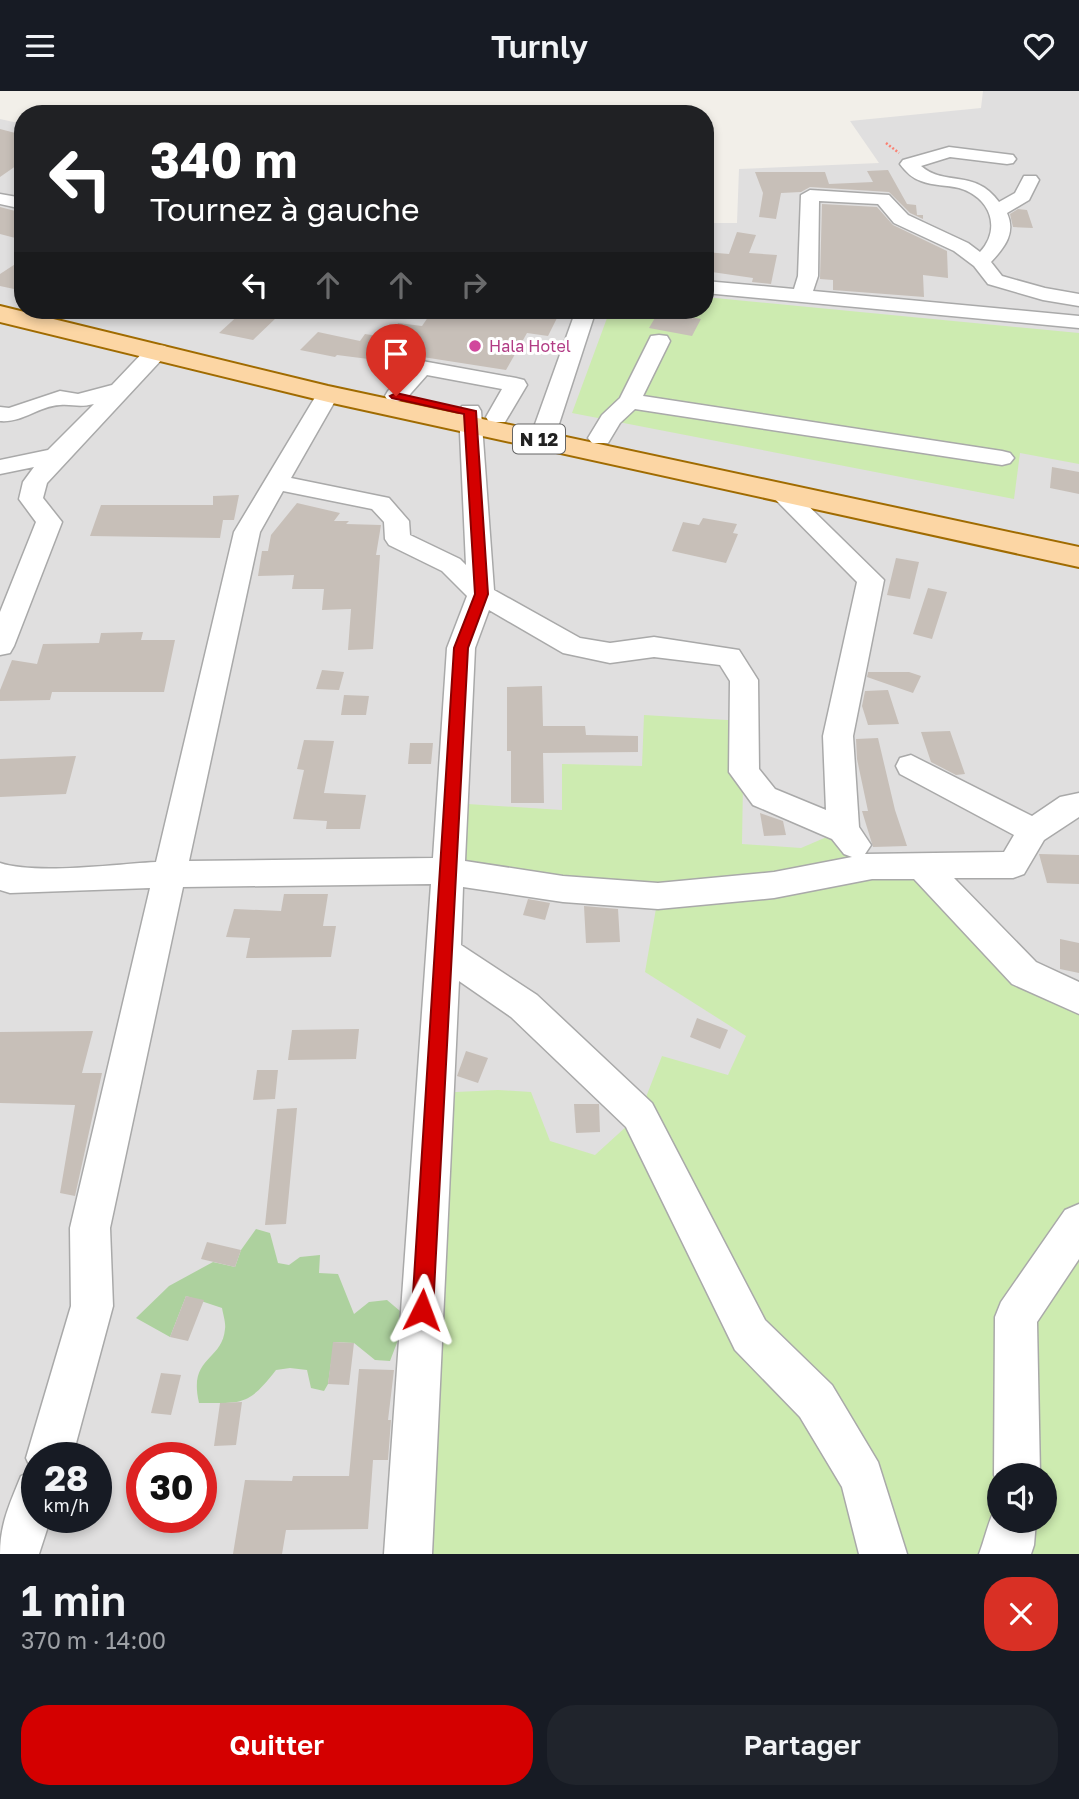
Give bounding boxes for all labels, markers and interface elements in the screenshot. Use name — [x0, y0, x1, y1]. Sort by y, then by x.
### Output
icon: menu — [21, 27, 59, 65]
text: Turnly — [491, 27, 588, 65]
icon: heart — [1020, 27, 1058, 65]
text: 340 m — [150, 130, 298, 189]
icon: left — [35, 133, 126, 224]
text: Tournez à gauche — [150, 190, 419, 228]
icon: left — [236, 266, 274, 304]
icon: ahead — [309, 266, 347, 304]
icon: ahead — [382, 266, 420, 304]
icon: right — [455, 266, 493, 304]
pin — [366, 324, 426, 396]
icon: arrive — [377, 335, 415, 373]
place label: Hala Hotel — [489, 336, 571, 356]
marker: Hala Hotel — [467, 338, 483, 354]
road number: N 12 — [513, 425, 565, 453]
position arrow — [385, 1273, 459, 1347]
speed limit sign: 30 — [126, 1442, 217, 1533]
text: 28 — [45, 1457, 88, 1499]
map controls — [987, 1463, 1057, 1533]
button: sound — [987, 1463, 1057, 1533]
text: km/h — [44, 1494, 89, 1516]
text: 1 min — [21, 1575, 126, 1625]
button: close — [984, 1577, 1058, 1651]
text: 370 m · 14:00 — [21, 1626, 166, 1654]
button: Quitter — [21, 1705, 533, 1785]
button: Partager — [547, 1705, 1058, 1785]

